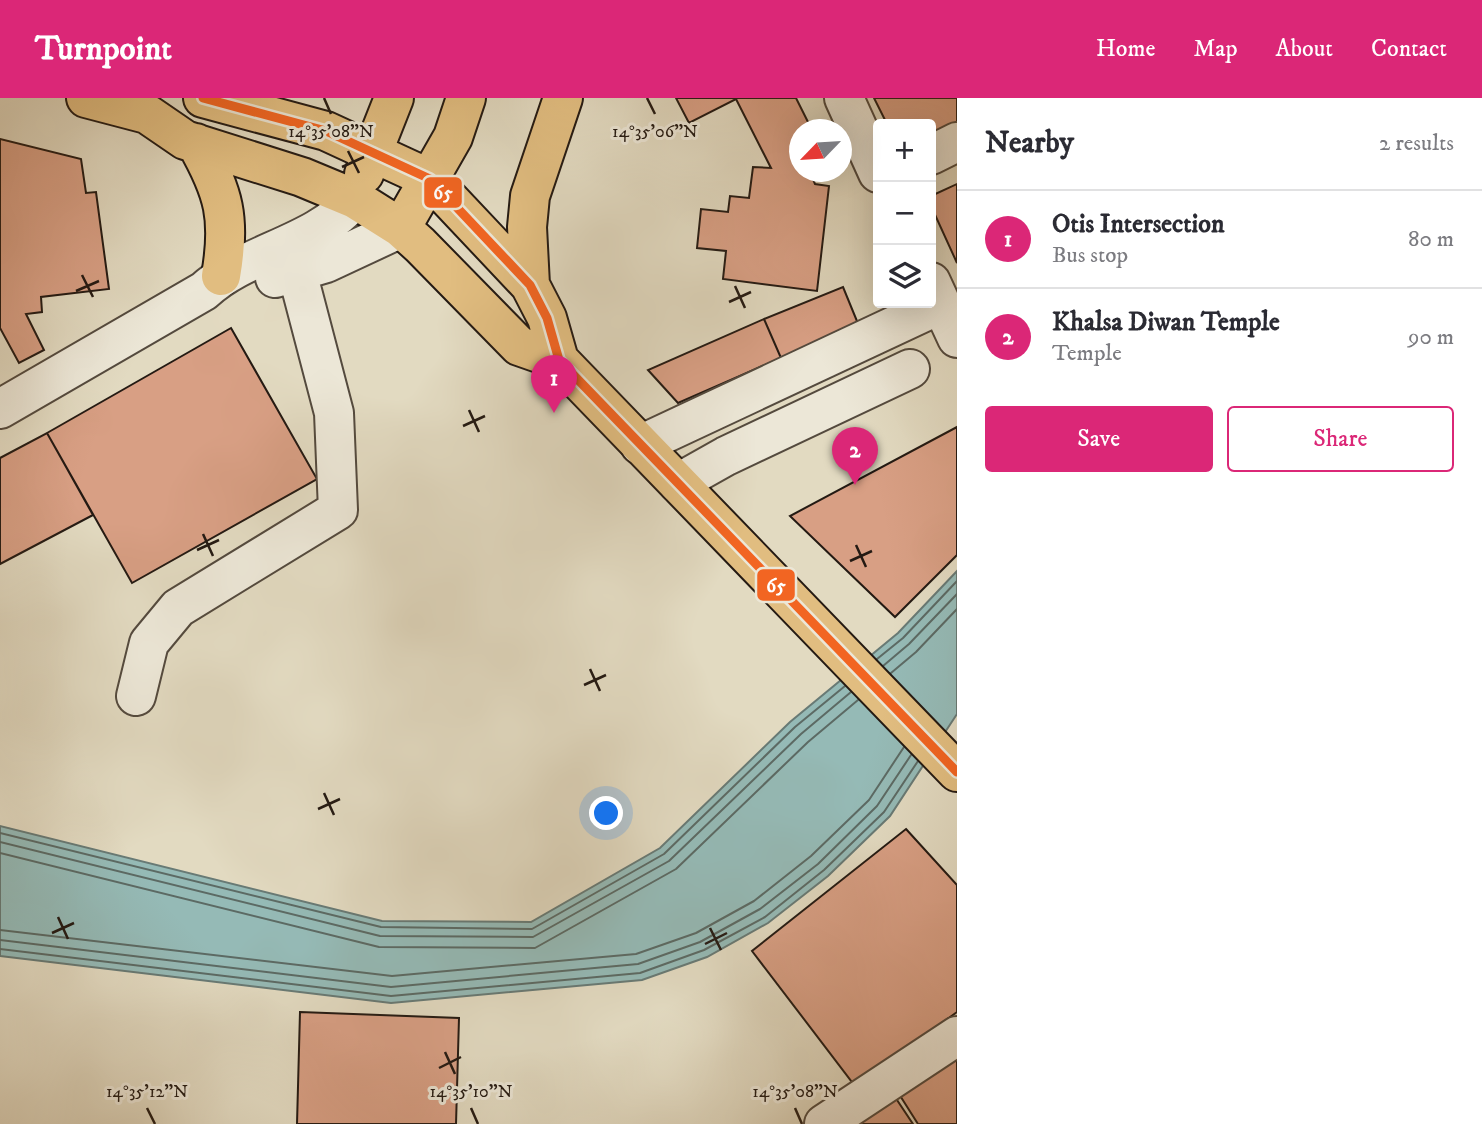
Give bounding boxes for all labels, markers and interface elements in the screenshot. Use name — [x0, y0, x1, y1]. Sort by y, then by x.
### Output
text: Turnpoint — [35, 29, 172, 70]
text: Home — [1096, 34, 1155, 64]
text: Map — [1193, 34, 1238, 64]
text: About — [1276, 34, 1333, 64]
text: Contact — [1371, 34, 1447, 64]
north arrow — [789, 119, 852, 182]
map controls — [873, 119, 936, 308]
button: + — [873, 119, 936, 182]
text: 14°35'08"N — [288, 121, 374, 143]
text: 14°35'06"N — [612, 121, 698, 143]
text: Nearby — [985, 125, 1074, 162]
text: 2 results — [1379, 129, 1454, 158]
line badge: 65 — [423, 176, 463, 209]
text: 65 — [433, 182, 453, 205]
button: − — [873, 182, 936, 245]
text: Otis Intersection — [1052, 208, 1225, 241]
text: 1 — [1004, 225, 1012, 254]
text: 80 m — [1408, 225, 1454, 254]
text: Bus stop — [1052, 241, 1128, 270]
button: layers — [873, 245, 936, 308]
text: Khalsa Diwan Temple — [1052, 306, 1280, 339]
text: 2 — [1002, 323, 1014, 352]
text: 90 m — [1408, 323, 1454, 352]
text: Temple — [1052, 339, 1122, 368]
pin: 1 — [531, 355, 577, 413]
button: Save — [985, 406, 1213, 472]
button: Share — [1227, 406, 1454, 472]
pin: 2 — [832, 427, 878, 485]
line badge: 65 — [756, 568, 796, 602]
text: 65 — [766, 575, 786, 598]
your location — [589, 796, 623, 830]
text: 14°35'12"N — [106, 1081, 188, 1103]
text: 14°35'10"N — [430, 1081, 513, 1103]
text: 14°35'08"N — [752, 1081, 838, 1103]

